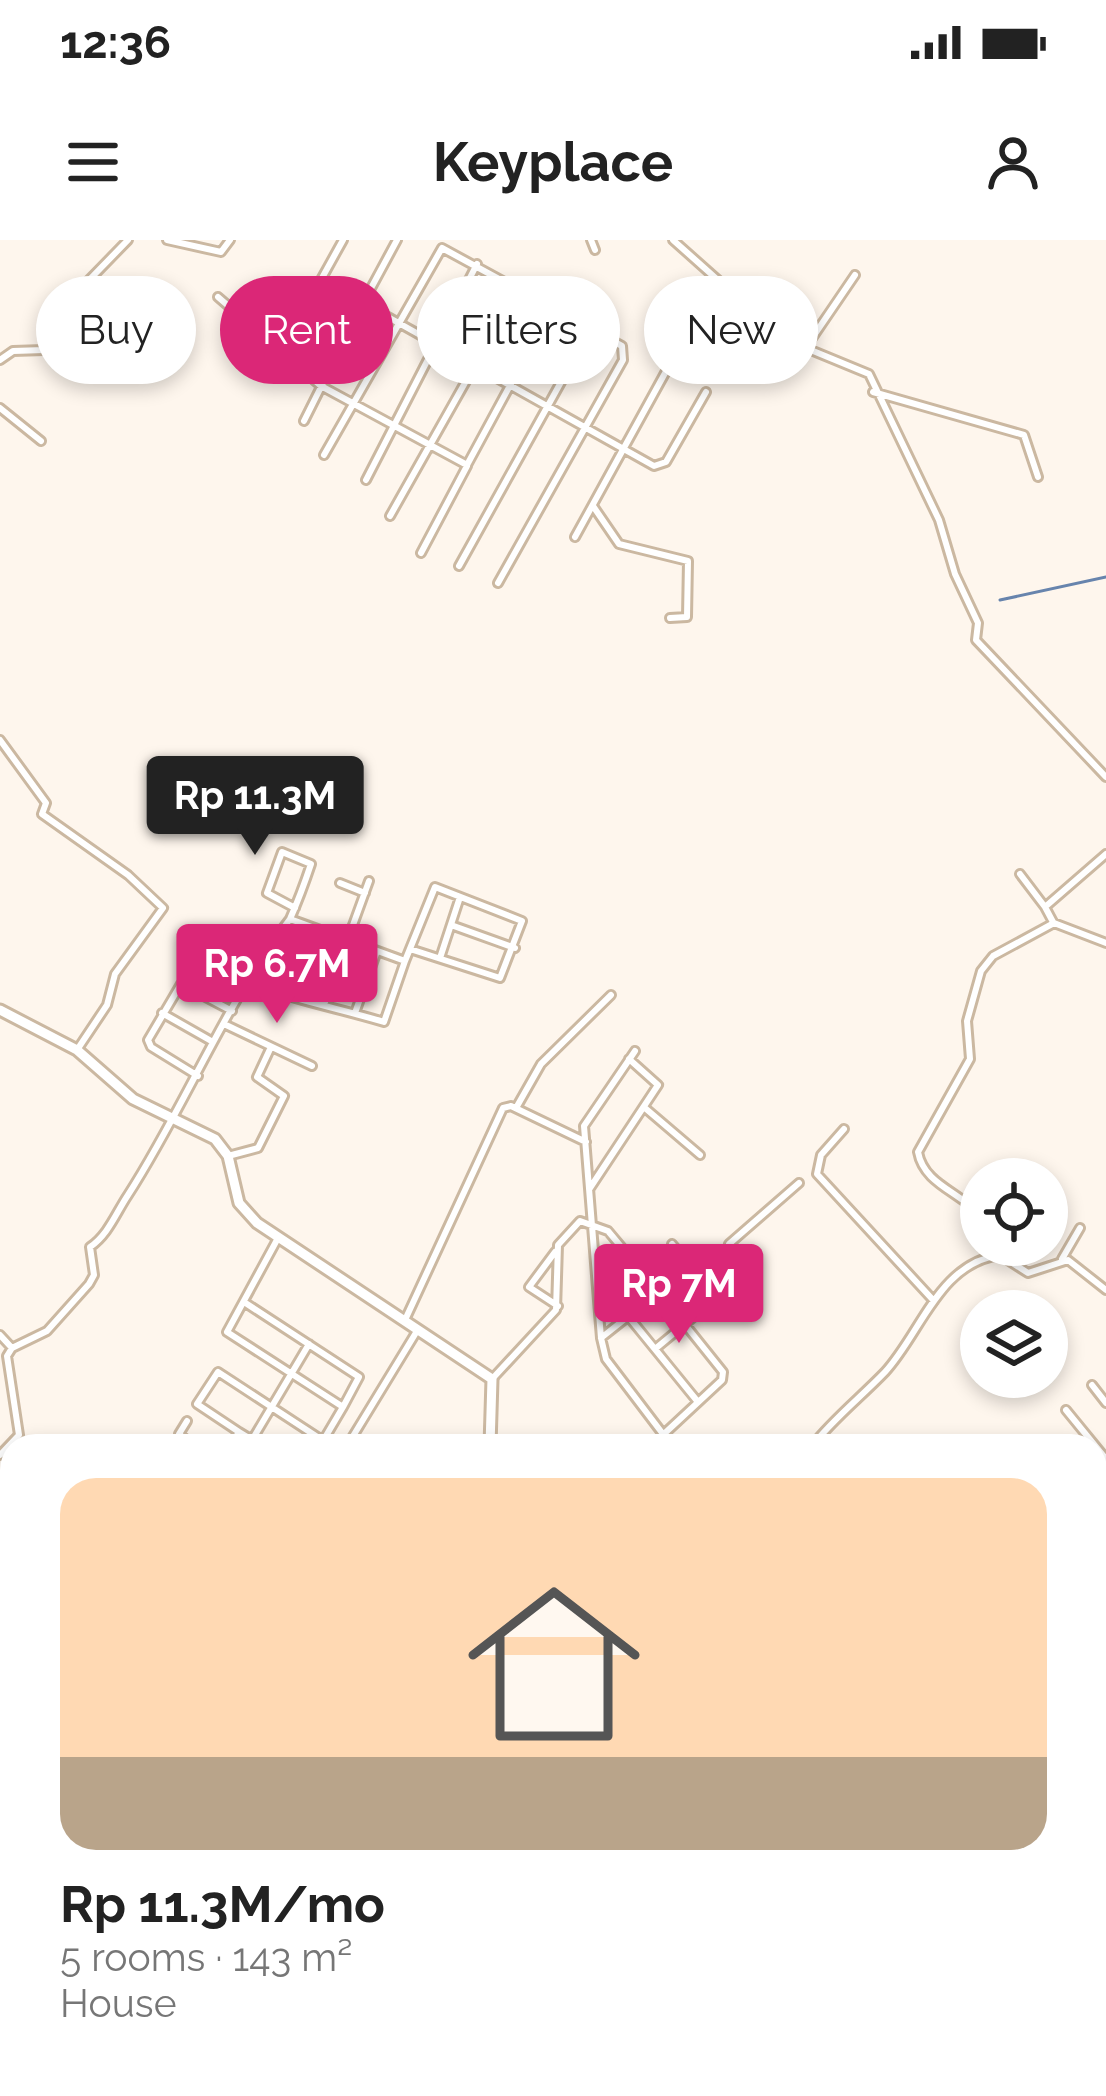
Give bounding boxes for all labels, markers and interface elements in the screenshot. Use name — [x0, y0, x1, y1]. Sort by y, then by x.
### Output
text: 12:36 — [60, 16, 171, 69]
icon: menu — [60, 129, 126, 195]
icon: person — [980, 129, 1046, 195]
text: Keyplace — [433, 130, 673, 194]
chip: Buy — [36, 276, 196, 384]
chip: Rent — [220, 276, 393, 384]
chip: Filters — [417, 276, 620, 384]
chip: New — [644, 276, 818, 384]
pin: Rp 11.3M — [131, 756, 379, 858]
text: Rp 11.3M — [174, 772, 336, 818]
pin: Rp 6.7M — [166, 924, 388, 1026]
text: Rp 6.7M — [203, 940, 351, 986]
map controls — [960, 1158, 1068, 1398]
button: locate — [960, 1158, 1068, 1266]
pin: Rp 7M — [595, 1244, 763, 1346]
text: Rp 7M — [621, 1260, 737, 1306]
button: layers — [960, 1290, 1068, 1398]
icon: home — [446, 1556, 662, 1772]
text: Rp 11.3M/mo — [60, 1874, 385, 1934]
text: 5 rooms · 143 m² — [60, 1934, 352, 1980]
text: House — [60, 1980, 177, 2026]

